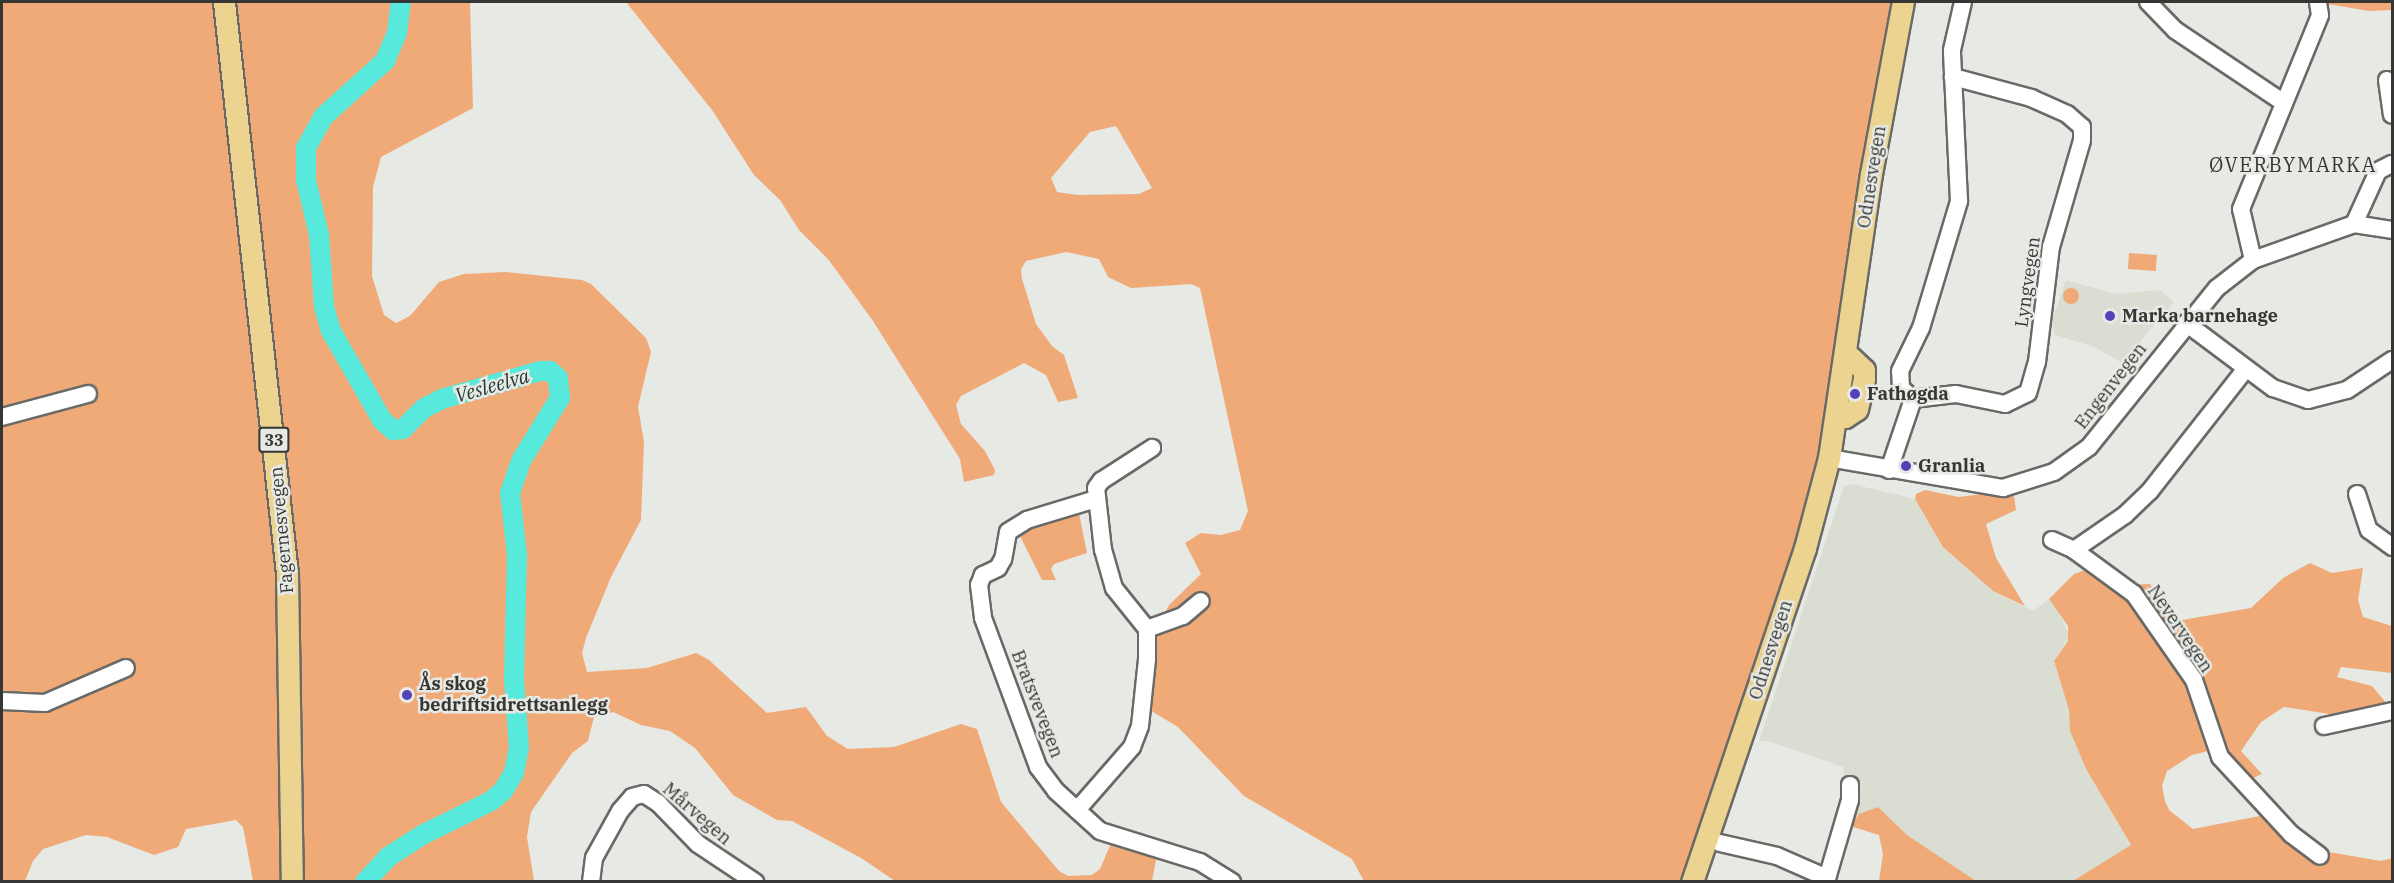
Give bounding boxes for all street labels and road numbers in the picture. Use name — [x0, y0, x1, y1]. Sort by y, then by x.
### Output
street label: Odnesvegen — [1853, 124, 1891, 230]
street label: Lyngvegen — [2011, 235, 2045, 329]
street label: Engenvegen — [2071, 339, 2151, 433]
road number: 33 — [258, 427, 290, 453]
street label: Fagernesvegen — [266, 466, 298, 594]
street label: Nevervegen — [2143, 581, 2217, 677]
street label: Odnesvegen — [1745, 597, 1797, 703]
street label: Bratsvevegen — [1007, 647, 1067, 761]
street label: Mårvegen — [658, 778, 736, 850]

